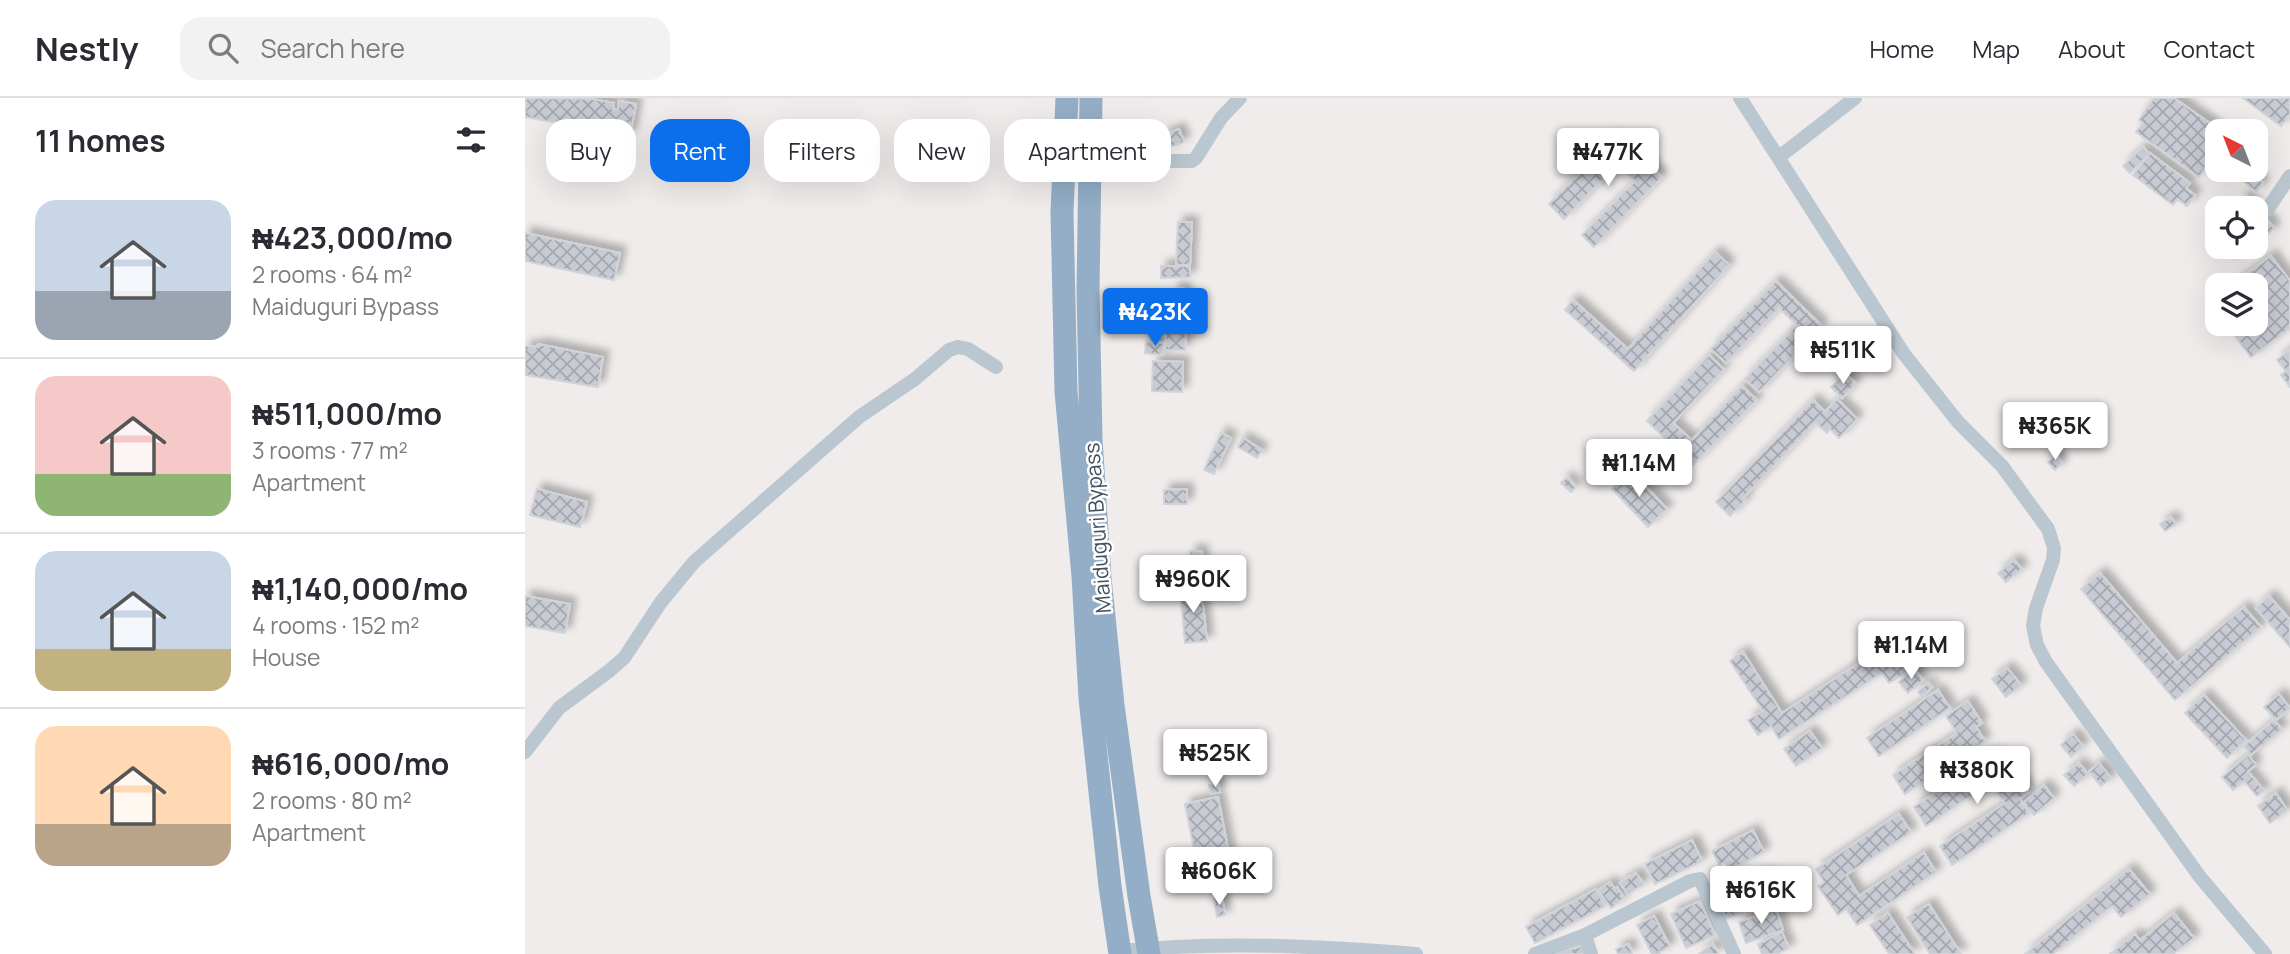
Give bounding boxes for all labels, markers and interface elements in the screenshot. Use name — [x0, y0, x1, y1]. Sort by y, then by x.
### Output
search box — [180, 17, 670, 80]
text: Nestly — [35, 26, 138, 71]
icon: search — [204, 29, 242, 67]
text: Search here — [260, 30, 405, 66]
text: Home — [1869, 32, 1934, 65]
text: Map — [1972, 32, 2020, 65]
text: About — [2058, 32, 2126, 65]
text: Contact — [2164, 32, 2255, 65]
chip: Buy — [546, 119, 636, 182]
chip: Rent — [650, 119, 750, 182]
chip: Filters — [764, 119, 880, 182]
chip: New — [894, 119, 990, 182]
chip: Apartment — [1004, 119, 1171, 182]
north arrow — [2205, 119, 2268, 182]
map controls — [2205, 119, 2268, 336]
text: 11 homes — [35, 120, 166, 161]
icon: filters — [452, 121, 490, 159]
pin: ₦477K — [1559, 129, 1657, 188]
text: ₦477K — [1573, 135, 1643, 167]
button: locate — [2205, 196, 2268, 259]
text: ₦423,000/mo — [252, 217, 453, 258]
icon: home — [91, 228, 175, 312]
text: 2 rooms · 64 m² — [252, 258, 412, 290]
button: layers — [2205, 273, 2268, 336]
pin: ₦423K — [1106, 288, 1204, 348]
text: Maiduguri Bypass — [252, 290, 439, 322]
text: ₦423K — [1119, 295, 1191, 327]
pin: ₦511K — [1794, 327, 1892, 386]
text: ₦511K — [1810, 333, 1876, 365]
text: ₦511,000/mo — [252, 393, 442, 434]
pin: ₦365K — [2006, 402, 2104, 462]
icon: home — [91, 404, 175, 488]
text: ₦365K — [2019, 409, 2091, 441]
text: 3 rooms · 77 m² — [252, 434, 408, 466]
pin: ₦1.14M — [1582, 440, 1696, 499]
street label: Maiduguri Bypass — [1077, 442, 1117, 614]
text: ₦1.14M — [1602, 446, 1676, 478]
text: Apartment — [252, 466, 366, 498]
pin: ₦960K — [1144, 556, 1242, 615]
text: ₦960K — [1155, 562, 1231, 594]
text: ₦1,140,000/mo — [252, 568, 468, 609]
icon: home — [91, 579, 175, 663]
text: 4 rooms · 152 m² — [252, 609, 419, 641]
pin: ₦1.14M — [1854, 622, 1968, 681]
text: ₦1.14M — [1874, 628, 1948, 660]
text: House — [252, 641, 321, 673]
pin: ₦525K — [1166, 730, 1264, 789]
text: ₦525K — [1179, 736, 1251, 768]
text: ₦616,000/mo — [252, 743, 449, 784]
pin: ₦380K — [1928, 746, 2026, 806]
text: ₦380K — [1940, 753, 2014, 785]
icon: home — [91, 754, 175, 838]
text: 2 rooms · 80 m² — [252, 784, 412, 816]
text: Apartment — [252, 816, 366, 848]
pin: ₦606K — [1170, 848, 1268, 907]
text: ₦606K — [1181, 854, 1257, 886]
pin: ₦616K — [1712, 866, 1810, 926]
text: ₦616K — [1726, 873, 1796, 905]

